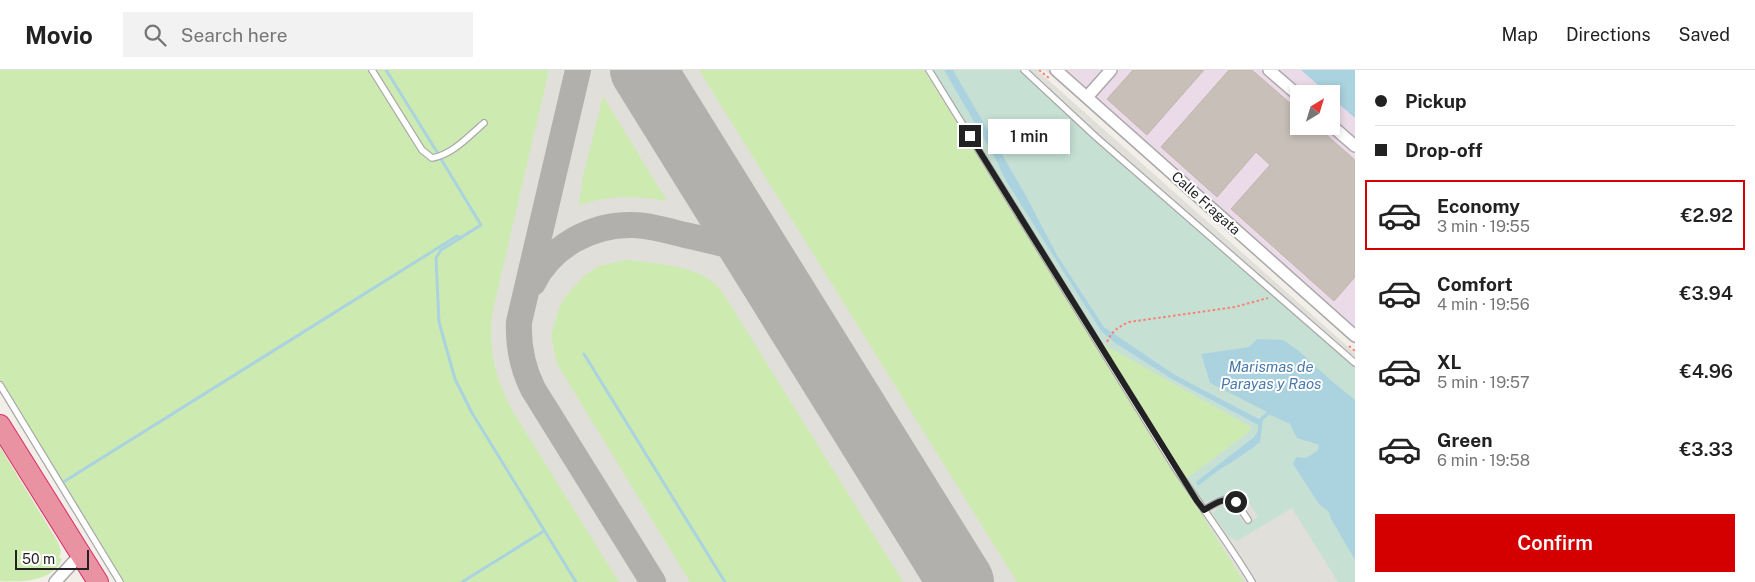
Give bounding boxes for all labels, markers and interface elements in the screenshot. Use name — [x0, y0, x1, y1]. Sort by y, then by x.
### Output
search box — [123, 12, 473, 57]
text: Movio — [25, 21, 93, 49]
icon: search — [141, 21, 169, 49]
text: Search here — [181, 24, 288, 46]
text: Map — [1501, 24, 1538, 45]
text: Directions — [1566, 24, 1651, 45]
text: Saved — [1679, 24, 1730, 45]
north arrow — [1290, 85, 1340, 135]
map controls — [1290, 85, 1340, 135]
text: Pickup — [1405, 90, 1467, 112]
callout: 1 min — [988, 118, 1070, 154]
route end — [959, 125, 981, 147]
text: 1 min — [1010, 127, 1048, 146]
text: Drop-off — [1405, 139, 1482, 161]
street label: Calle Fragata — [1168, 168, 1244, 238]
icon: car — [1377, 193, 1422, 238]
text: Economy — [1437, 195, 1520, 217]
text: €2.92 — [1681, 204, 1733, 226]
text: 3 min · 19:55 — [1437, 217, 1530, 236]
icon: car — [1377, 271, 1422, 316]
text: Comfort — [1437, 273, 1513, 295]
text: €3.94 — [1680, 282, 1733, 304]
text: 4 min · 19:56 — [1437, 295, 1530, 314]
icon: car — [1377, 349, 1422, 394]
text: XL — [1437, 351, 1462, 373]
water label: Marismas de Parayas y Raos — [1221, 358, 1321, 392]
text: €4.96 — [1680, 360, 1733, 382]
text: 5 min · 19:57 — [1437, 373, 1530, 392]
icon: car — [1377, 427, 1422, 472]
text: Green — [1437, 429, 1492, 451]
text: €3.33 — [1679, 438, 1733, 460]
text: 6 min · 19:58 — [1437, 451, 1530, 470]
route start — [1225, 491, 1247, 513]
button: Confirm — [1375, 514, 1735, 572]
scale bar — [15, 547, 89, 570]
text: 50 m — [22, 551, 55, 567]

